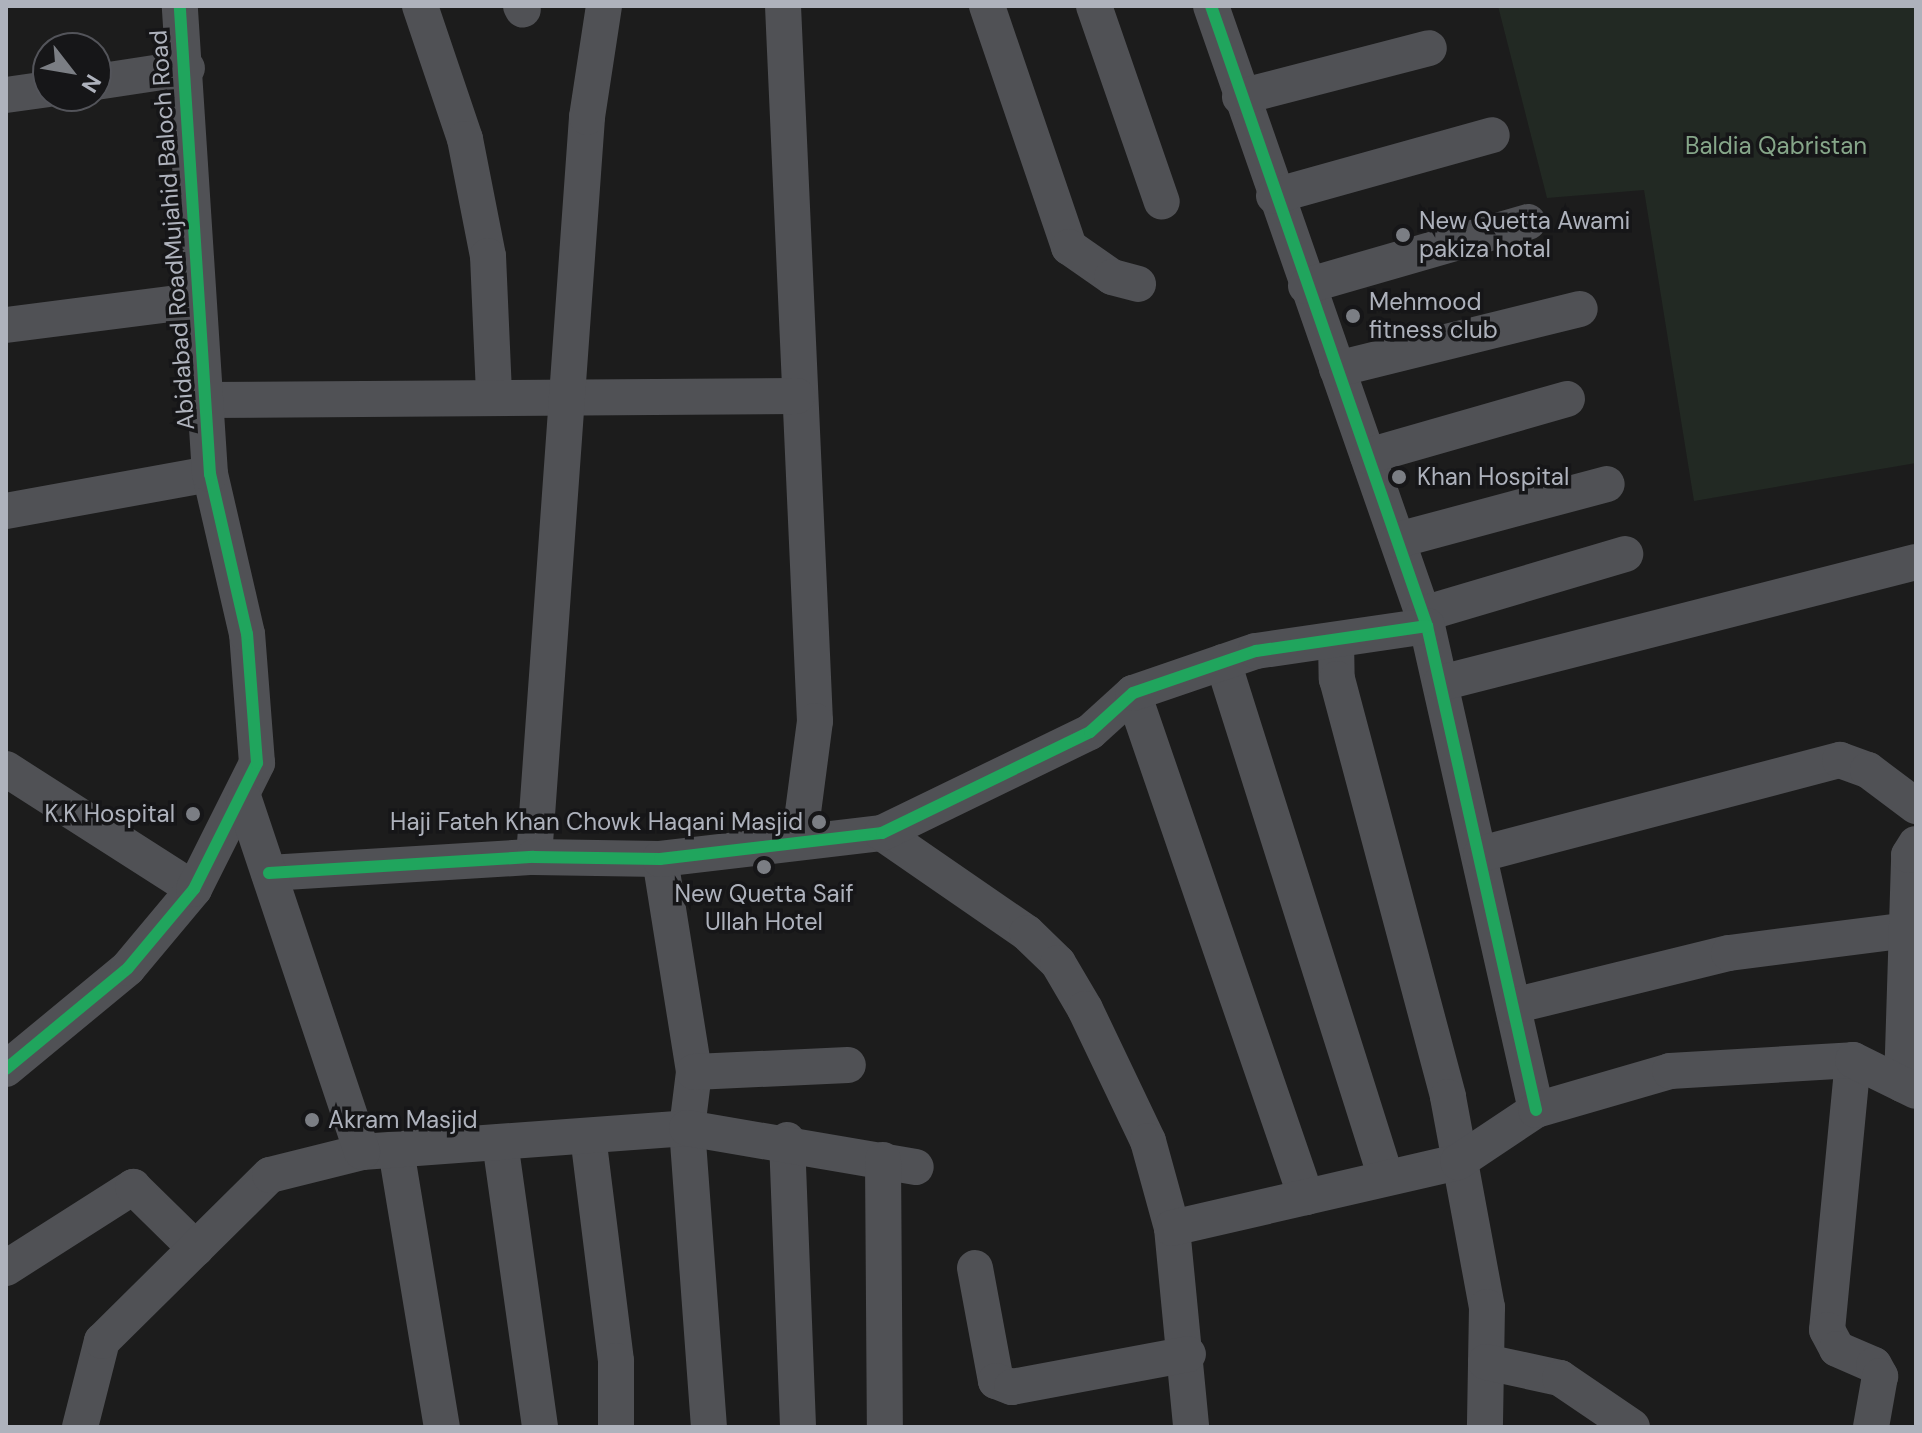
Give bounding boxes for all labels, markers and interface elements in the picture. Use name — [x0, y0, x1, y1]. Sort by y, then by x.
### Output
street label: Abidabad RoadMujahid Baloch Road — [144, 29, 200, 431]
north arrow — [32, 32, 112, 112]
text: N — [75, 69, 108, 98]
park label: Baldia Qabristan — [1685, 132, 1867, 160]
place label: New Quetta Awami pakiza hotal — [1419, 207, 1630, 263]
marker: New Quetta Awami pakiza hotal — [1394, 226, 1412, 244]
place label: Mehmood fitness club — [1369, 288, 1498, 344]
marker: Mehmood fitness club — [1344, 307, 1362, 325]
place label: Khan Hospital — [1417, 463, 1569, 491]
marker: Khan Hospital — [1388, 466, 1410, 488]
place label: K.K Hospital — [45, 800, 175, 828]
marker: K.K Hospital — [182, 803, 204, 825]
place label: Haji Fateh Khan Chowk Haqani Masjid — [390, 808, 803, 836]
marker: Haji Fateh Khan Chowk Haqani Masjid — [810, 813, 828, 831]
marker: New Quetta Saif Ullah Hotel — [755, 858, 773, 876]
place label: New Quetta Saif Ullah Hotel — [674, 880, 854, 936]
place label: Akram Masjid — [328, 1106, 478, 1134]
marker: Akram Masjid — [303, 1111, 321, 1129]

